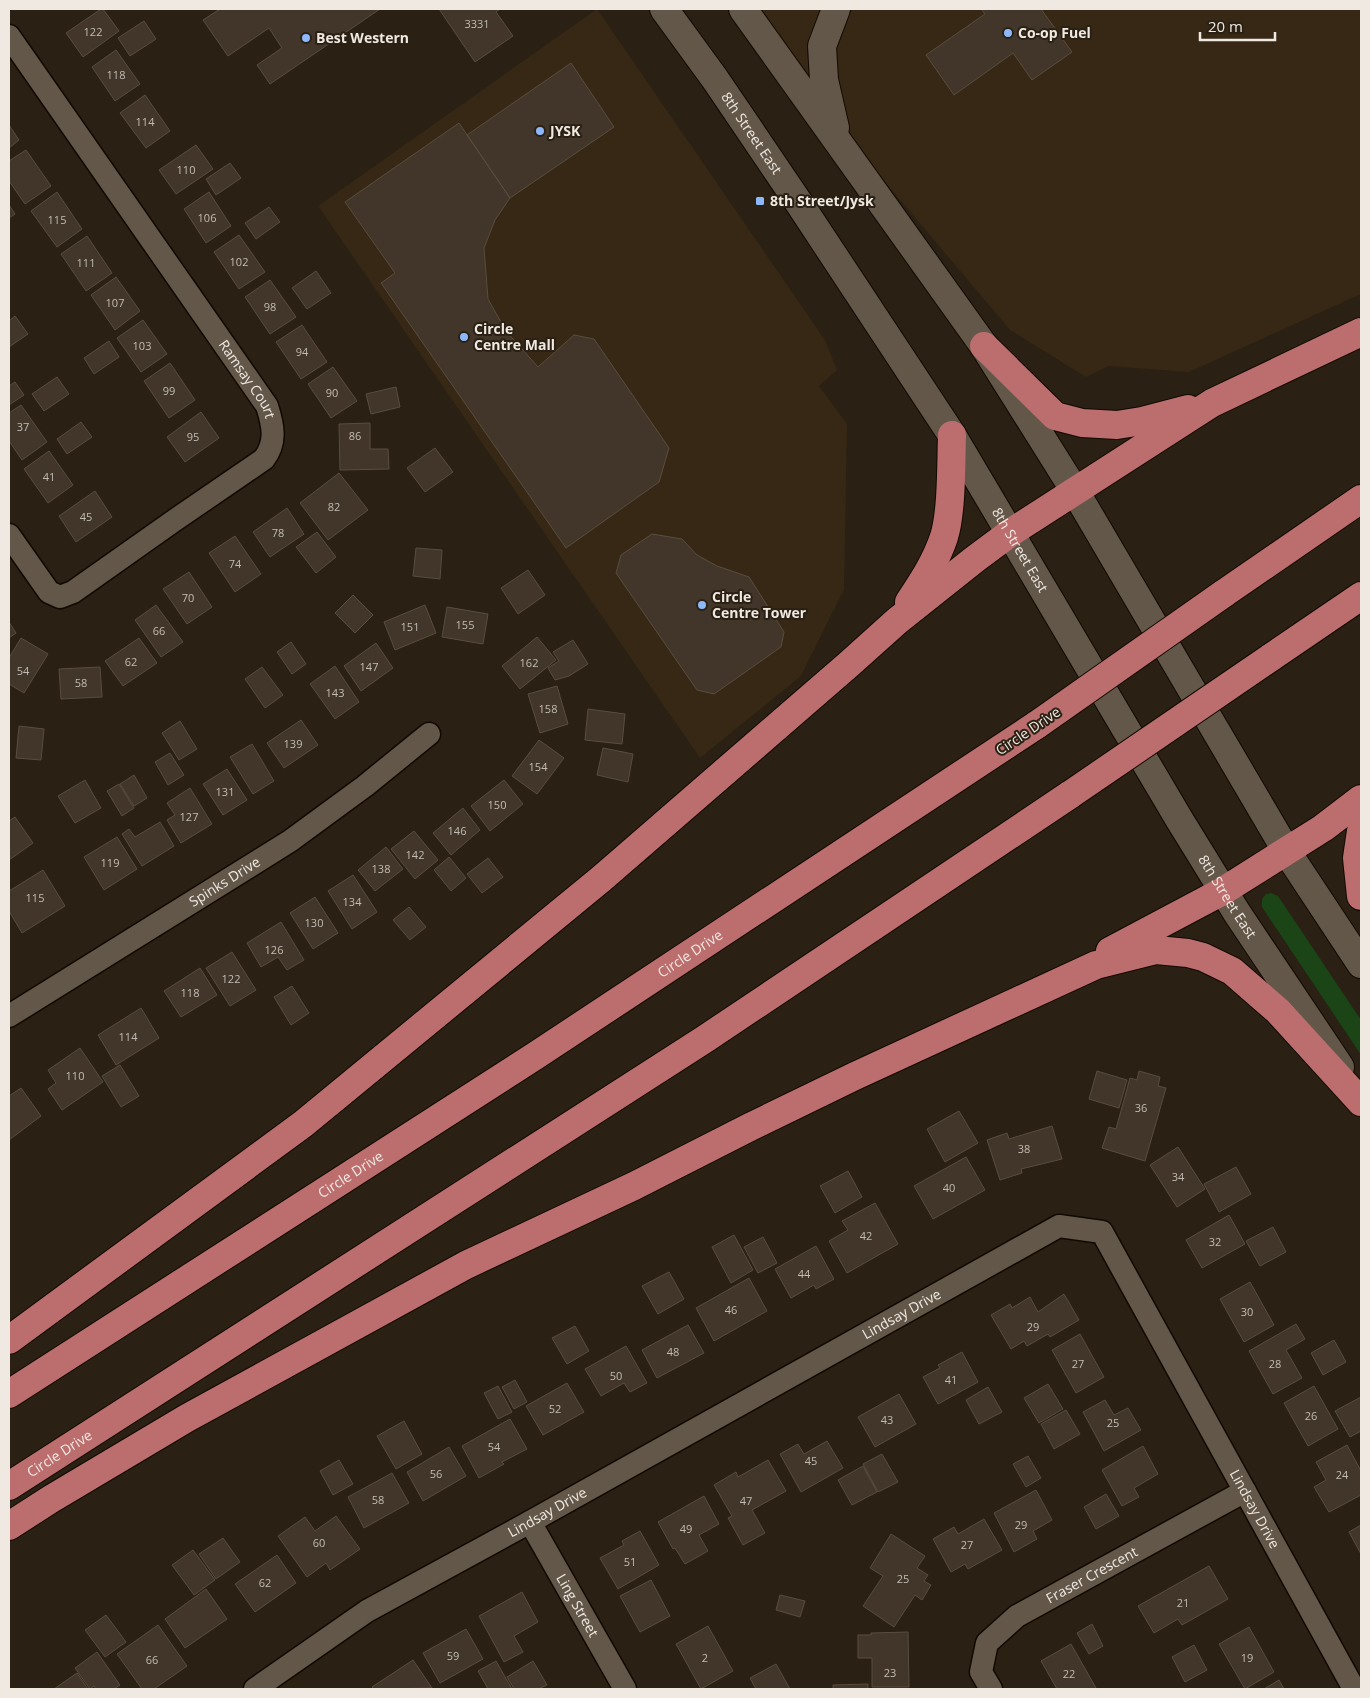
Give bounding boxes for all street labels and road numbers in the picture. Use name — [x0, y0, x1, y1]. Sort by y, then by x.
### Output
street label: 8th Street East — [718, 88, 787, 178]
street label: Ramsay Court — [215, 336, 280, 420]
street label: 8th Street East — [988, 504, 1053, 596]
street label: Circle Drive — [992, 702, 1064, 759]
street label: 8th Street East — [1194, 851, 1261, 942]
street label: Spinks Drive — [185, 852, 264, 911]
street label: Circle Drive — [654, 925, 726, 982]
street label: Circle Drive — [314, 1146, 387, 1202]
street label: Lindsay Drive — [859, 1284, 944, 1343]
street label: Circle Drive — [23, 1425, 96, 1481]
street label: Lindsay Drive — [1226, 1466, 1285, 1552]
street label: Lindsay Drive — [504, 1482, 590, 1541]
street label: Fraser Crescent — [1042, 1542, 1141, 1607]
street label: Ling Street — [552, 1570, 603, 1640]

